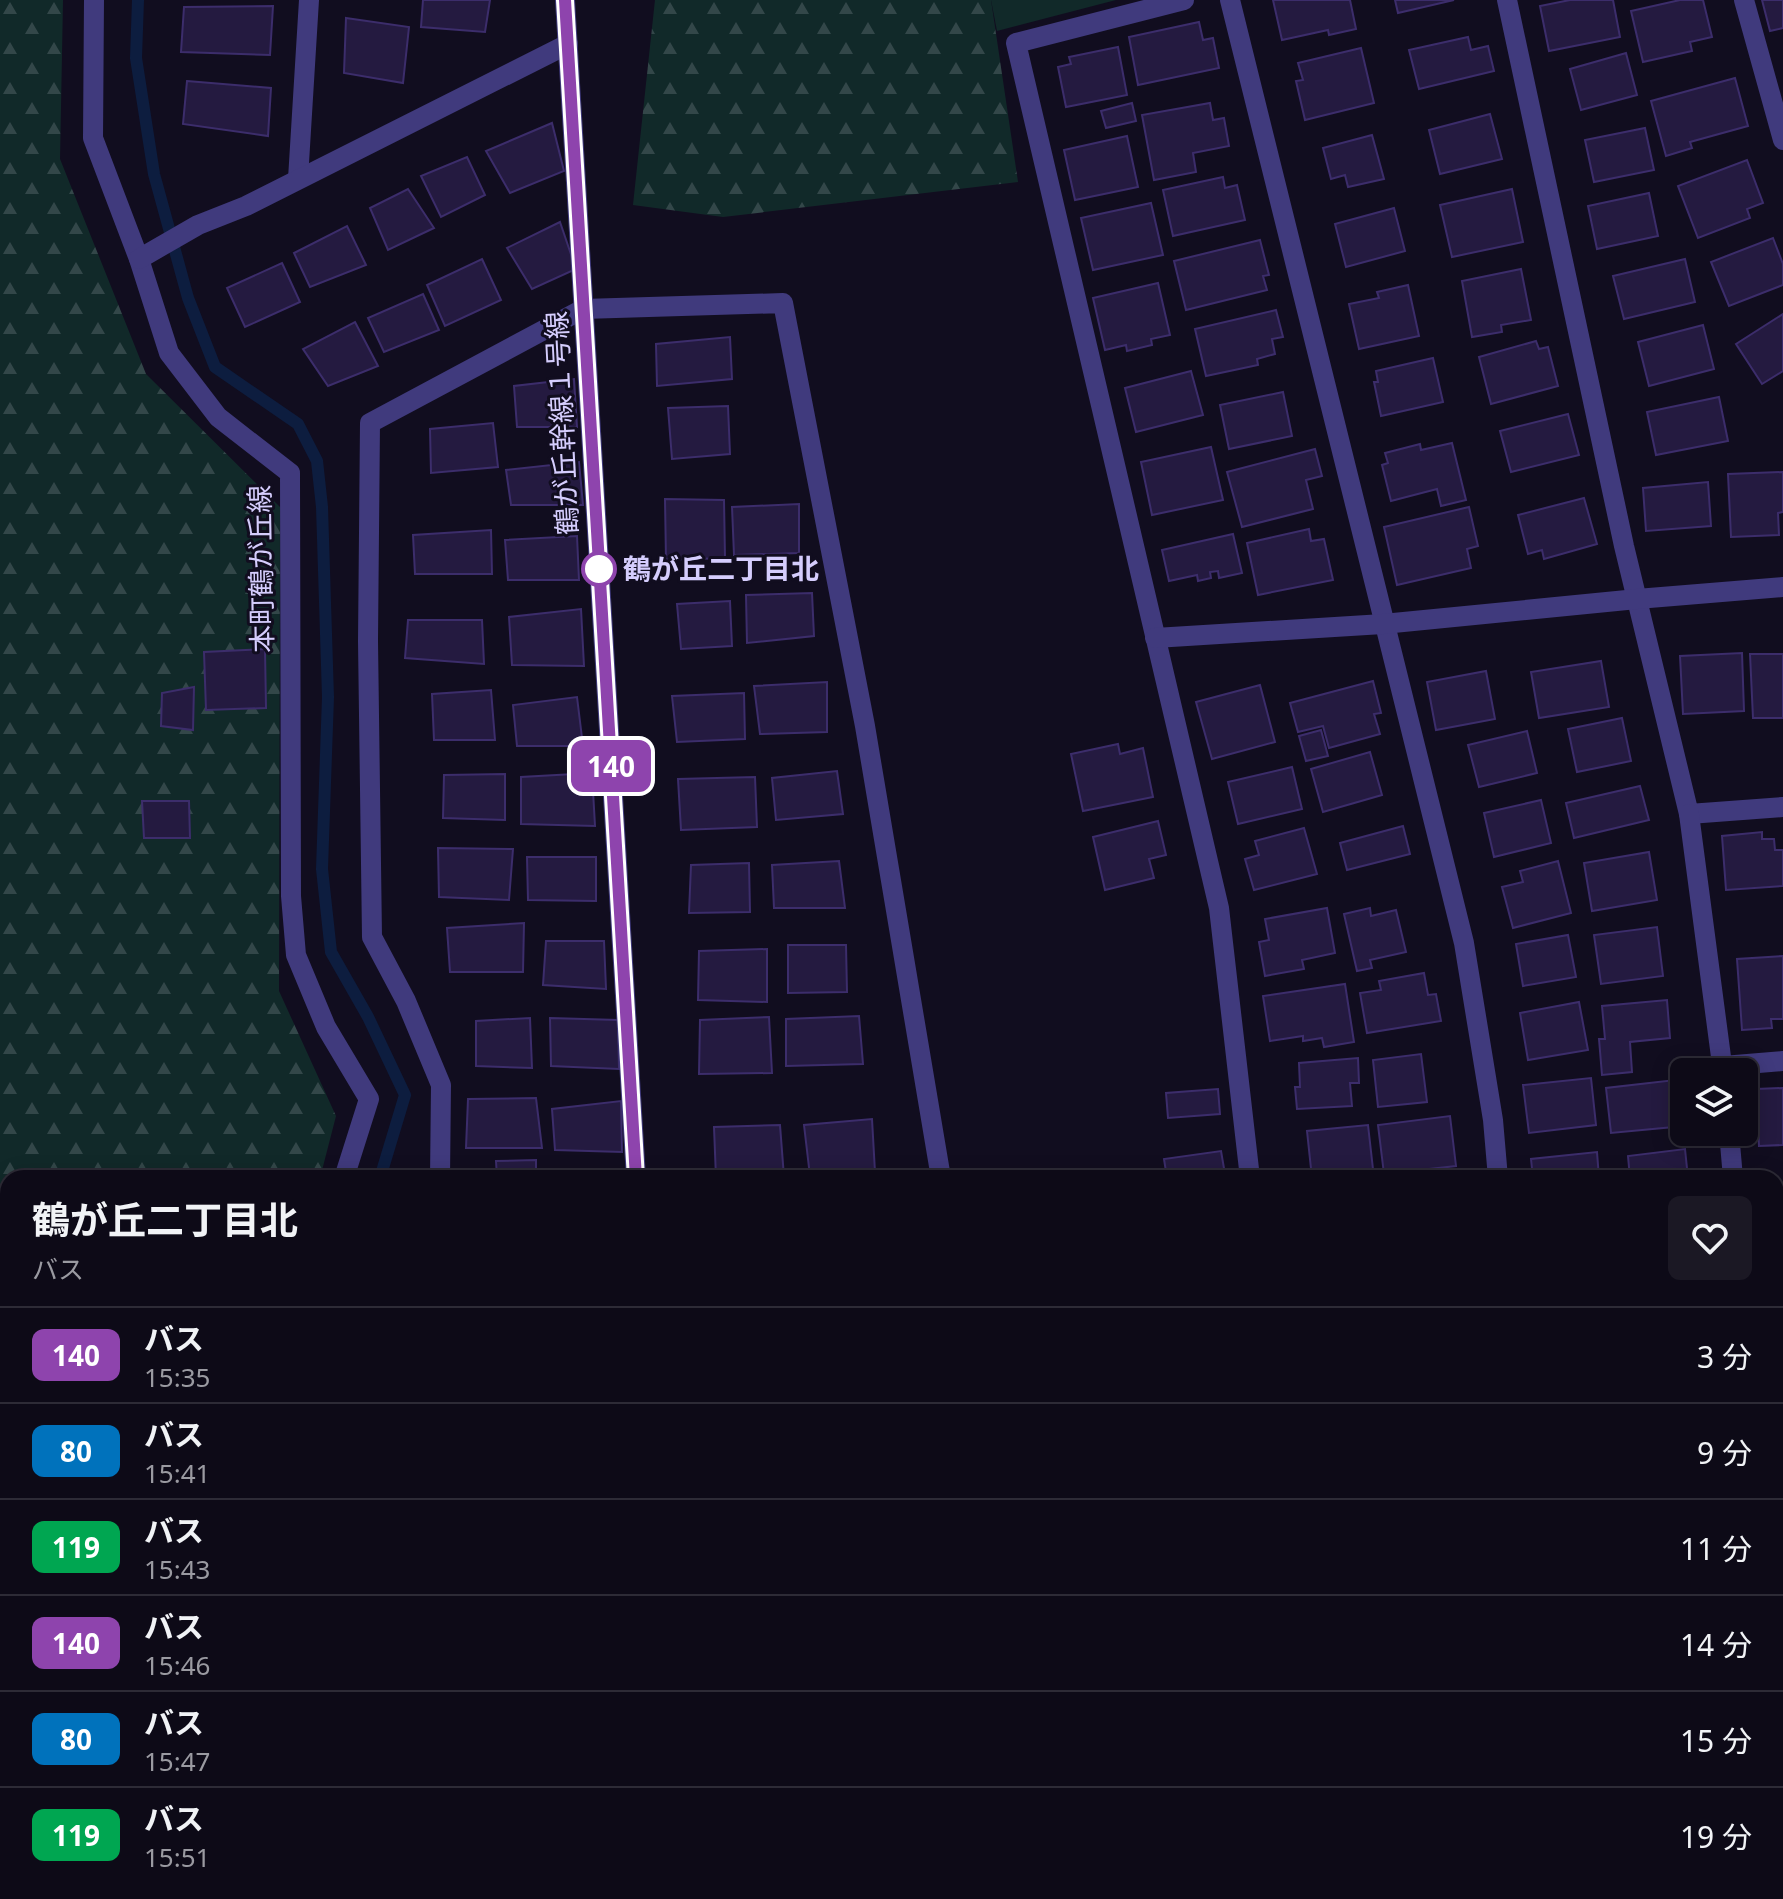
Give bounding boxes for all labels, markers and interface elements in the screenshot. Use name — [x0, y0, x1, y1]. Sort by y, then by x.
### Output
street label: 鶴が丘幹線１号線 — [536, 310, 586, 536]
street label: 本町鶴が丘線 — [240, 485, 280, 653]
place label: 鶴が丘二丁目北 — [623, 549, 819, 587]
marker: 鶴が丘二丁目北 — [582, 552, 616, 586]
line badge: 140 — [565, 740, 657, 792]
text: 140 — [587, 747, 635, 785]
map controls — [1670, 1058, 1758, 1146]
button: layers — [1670, 1058, 1758, 1146]
text: 鶴が丘二丁目北 — [32, 1193, 298, 1245]
button: heart — [1668, 1196, 1752, 1280]
text: バス — [32, 1251, 84, 1287]
text: バス — [144, 1318, 204, 1359]
text: 140 — [52, 1336, 100, 1374]
text: 3 分 — [1697, 1336, 1752, 1377]
text: 15:35 — [144, 1359, 210, 1395]
text: バス — [144, 1414, 204, 1455]
text: 80 — [60, 1432, 92, 1470]
text: 9 分 — [1697, 1432, 1752, 1473]
text: 15:41 — [144, 1455, 210, 1491]
text: バス — [144, 1510, 204, 1551]
text: 119 — [52, 1528, 100, 1566]
text: 11 分 — [1680, 1528, 1752, 1569]
text: 15:43 — [144, 1551, 210, 1587]
text: バス — [144, 1606, 204, 1647]
text: 140 — [52, 1624, 100, 1662]
text: 14 分 — [1680, 1624, 1752, 1665]
text: 15:46 — [144, 1647, 210, 1683]
text: バス — [144, 1702, 204, 1743]
text: 80 — [60, 1720, 92, 1758]
text: 15 分 — [1680, 1720, 1752, 1761]
text: 15:47 — [144, 1743, 210, 1779]
text: バス — [144, 1798, 204, 1839]
text: 119 — [52, 1816, 100, 1854]
text: 19 分 — [1680, 1816, 1752, 1857]
text: 15:51 — [144, 1839, 210, 1875]

